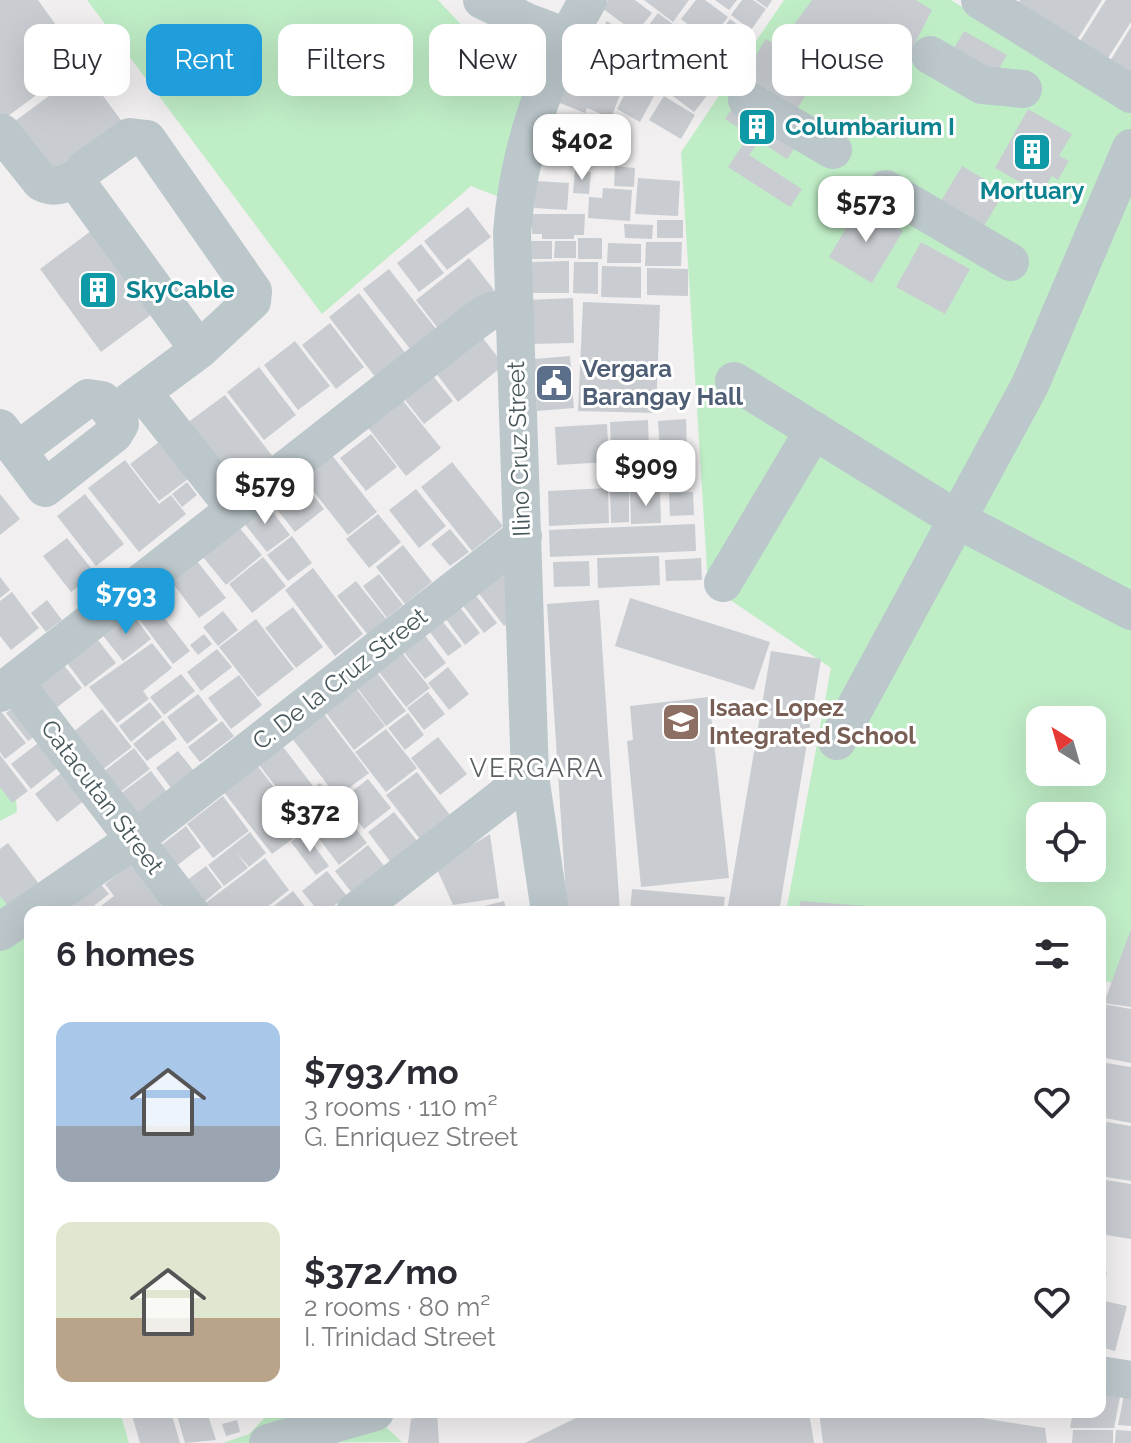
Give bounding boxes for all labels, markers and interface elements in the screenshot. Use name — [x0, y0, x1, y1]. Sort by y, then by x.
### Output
chip: Buy — [24, 24, 130, 96]
chip: Rent — [146, 24, 262, 96]
chip: Filters — [278, 24, 413, 96]
chip: New — [429, 24, 546, 96]
chip: Apartment — [562, 24, 756, 96]
chip: House — [772, 24, 912, 96]
building icon: Columbarium I — [736, 106, 778, 148]
place label: Columbarium I — [785, 112, 955, 141]
pin: $402 — [535, 114, 629, 182]
text: $402 — [551, 125, 613, 155]
building icon: Mortuary — [1011, 131, 1053, 173]
pin: $573 — [819, 176, 913, 244]
place label: Mortuary — [980, 176, 1084, 205]
text: $573 — [836, 187, 896, 217]
building icon: SkyCable — [77, 269, 119, 311]
place label: SkyCable — [126, 275, 235, 304]
place label: Vergara Barangay Hall — [582, 354, 744, 411]
street label: Ilino Cruz Street — [501, 361, 536, 537]
public building icon: Vergara Barangay Hall — [533, 362, 575, 404]
pin: $909 — [599, 440, 693, 508]
text: $909 — [614, 451, 678, 481]
pin: $579 — [218, 458, 312, 526]
text: $579 — [235, 469, 295, 499]
pin: $793 — [79, 568, 173, 636]
text: $793 — [96, 579, 156, 609]
street label: C. De la Cruz Street — [247, 601, 433, 756]
place label: Isaac Lopez Integrated School — [709, 693, 916, 750]
school or university icon: Isaac Lopez Integrated School — [660, 701, 702, 743]
north arrow — [1026, 706, 1106, 786]
map controls — [1026, 706, 1106, 882]
street label: Catacutan Street — [35, 714, 170, 880]
district label: VERGARA — [469, 753, 605, 783]
pin: $372 — [263, 786, 357, 854]
text: $372 — [280, 797, 340, 827]
button: locate — [1026, 802, 1106, 882]
icon: filters — [1030, 932, 1074, 976]
text: 6 homes — [56, 934, 195, 974]
text: $793/mo — [304, 1052, 459, 1092]
icon: home — [120, 1054, 216, 1150]
icon: heart — [1030, 1080, 1074, 1124]
text: 3 rooms · 110 m² — [304, 1092, 498, 1122]
text: G. Enriquez Street — [304, 1122, 518, 1152]
text: $372/mo — [304, 1252, 458, 1292]
icon: home — [120, 1254, 216, 1350]
icon: heart — [1030, 1280, 1074, 1324]
text: 2 rooms · 80 m² — [304, 1292, 490, 1322]
text: I. Trinidad Street — [304, 1322, 496, 1352]

